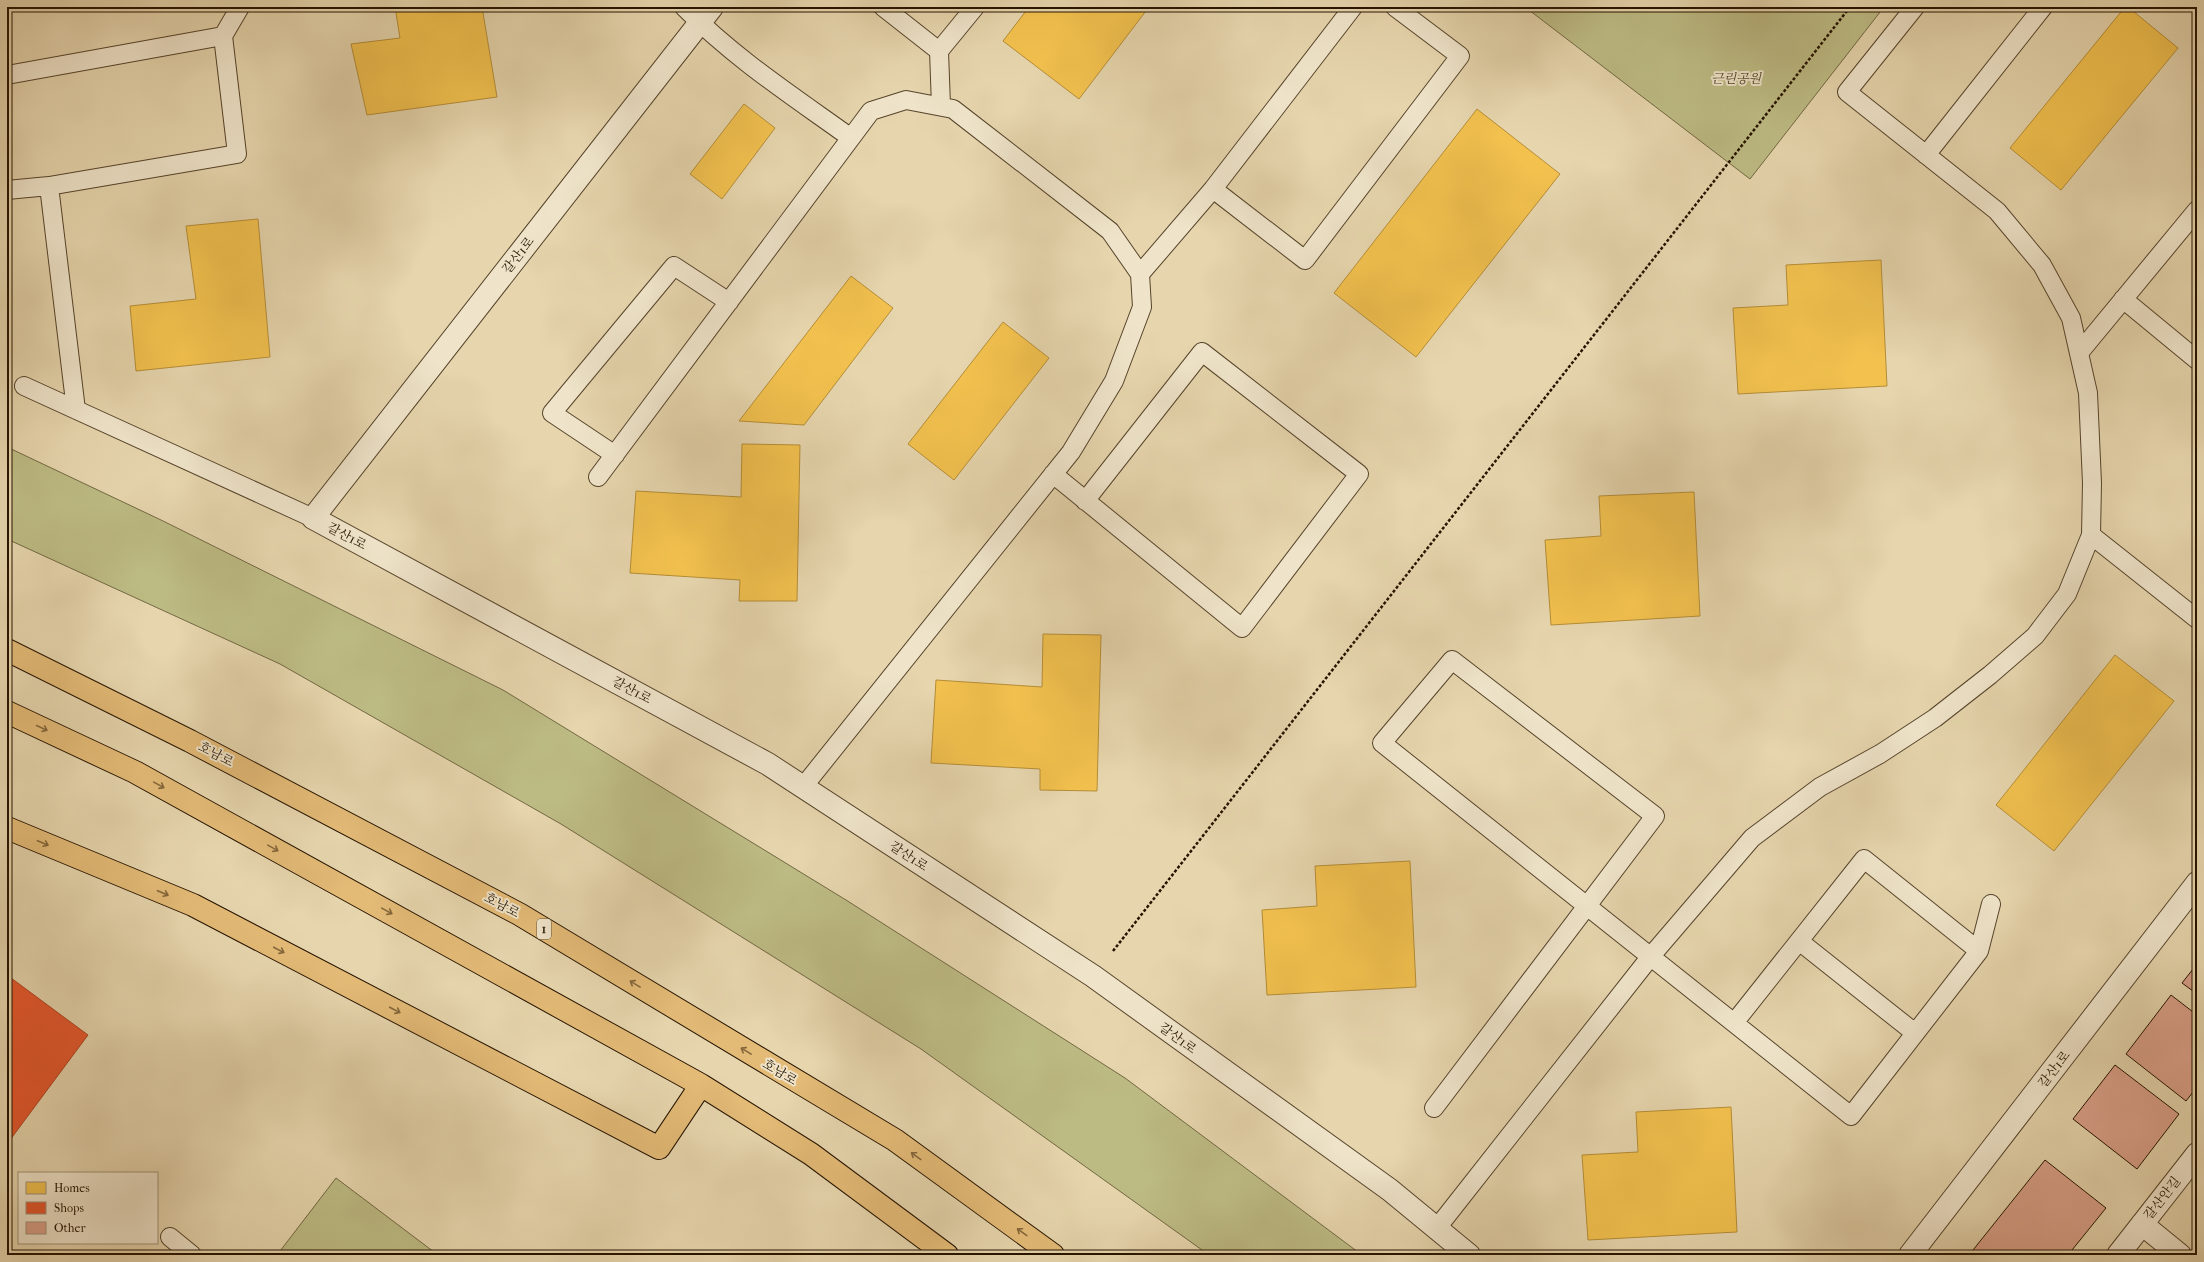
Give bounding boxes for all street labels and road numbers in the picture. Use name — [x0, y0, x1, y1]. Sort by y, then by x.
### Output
street label: 갈산1로 — [499, 233, 537, 276]
street label: 갈산1로 — [325, 519, 370, 553]
street label: 갈산1로 — [610, 673, 655, 707]
street label: 호남로 — [196, 739, 237, 770]
street label: 갈산1로 — [887, 838, 931, 874]
street label: 호남로 — [482, 890, 523, 921]
road number: 1 — [537, 919, 551, 939]
street label: 갈산1로 — [1156, 1019, 1200, 1057]
street label: 갈산1로 — [2035, 1047, 2073, 1090]
street label: 호남로 — [760, 1056, 800, 1088]
street label: 갈산안길 — [2141, 1174, 2183, 1222]

